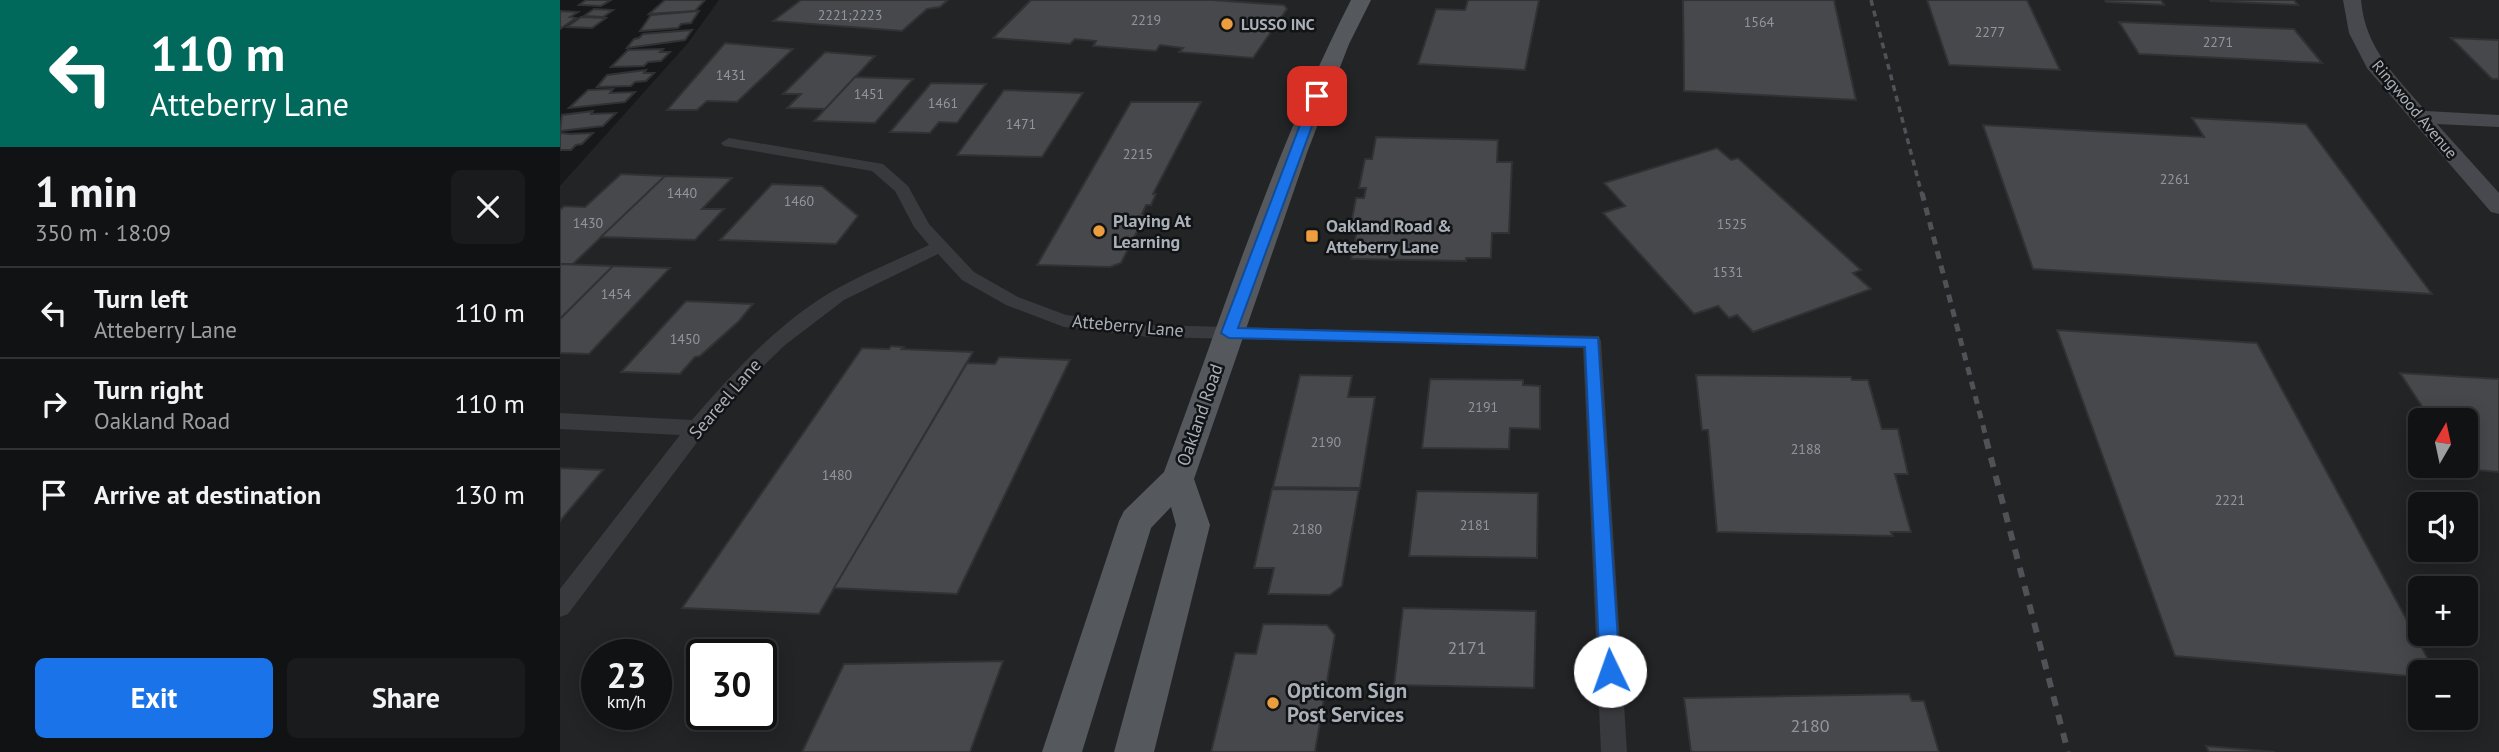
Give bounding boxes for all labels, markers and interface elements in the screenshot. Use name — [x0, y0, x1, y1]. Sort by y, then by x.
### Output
house number: 2221;2223 — [818, 6, 882, 24]
house number: 2219 — [1131, 11, 1161, 29]
house number: 1564 — [1744, 13, 1775, 31]
place label: LUSSO INC — [1241, 14, 1315, 34]
marker: LUSSO INC — [1219, 16, 1235, 32]
text: 110 m — [150, 21, 285, 85]
house number: 2277 — [1975, 23, 2005, 41]
icon: left — [35, 28, 126, 119]
house number: 2271 — [2203, 33, 2233, 51]
street label: Ringwood Avenue — [2368, 56, 2462, 162]
house number: 1431 — [716, 66, 746, 84]
pin — [1287, 66, 1347, 126]
icon: arrive — [1298, 77, 1336, 115]
text: Atteberry Lane — [150, 83, 349, 125]
house number: 1451 — [854, 85, 884, 103]
house number: 1461 — [928, 94, 958, 112]
house number: 1471 — [1006, 115, 1036, 133]
house number: 2215 — [1123, 145, 1153, 163]
text: 1 min — [35, 164, 137, 219]
button: close — [451, 170, 525, 244]
house number: 2261 — [2160, 170, 2190, 188]
house number: 1440 — [667, 184, 698, 202]
house number: 1460 — [784, 192, 815, 210]
place label: Playing At Learning — [1113, 209, 1192, 253]
house number: 1430 — [573, 214, 604, 232]
place label: Oakland Road & Atteberry Lane — [1326, 214, 1452, 258]
house number: 1525 — [1717, 215, 1747, 233]
text: 350 m · 18:09 — [35, 218, 171, 247]
marker: Playing At Learning — [1091, 223, 1107, 239]
marker: Oakland Road & Atteberry Lane — [1304, 228, 1320, 244]
house number: 1531 — [1713, 263, 1743, 281]
text: Turn left — [94, 282, 188, 315]
house number: 1454 — [601, 285, 632, 303]
icon: left — [35, 294, 73, 332]
text: 110 m — [454, 296, 525, 329]
street label: Atteberry Lane — [1071, 309, 1185, 342]
text: Atteberry Lane — [94, 315, 237, 344]
house number: 1450 — [670, 330, 701, 348]
street label: Seareel Lane — [684, 354, 766, 443]
street label: Oakland Road — [1171, 361, 1228, 469]
text: Turn right — [94, 373, 203, 406]
icon: right — [35, 385, 73, 423]
text: 110 m — [454, 387, 525, 420]
house number: 2191 — [1468, 398, 1498, 416]
text: Oakland Road — [94, 406, 230, 435]
north arrow — [2408, 408, 2478, 478]
map controls — [2408, 408, 2478, 730]
house number: 2190 — [1311, 433, 1342, 451]
house number: 2188 — [1791, 440, 1821, 458]
house number: 1480 — [822, 466, 853, 484]
icon: arrive — [35, 476, 73, 514]
text: Arrive at destination — [94, 478, 321, 511]
text: 130 m — [454, 478, 525, 511]
house number: 2221 — [2215, 491, 2245, 509]
button: sound — [2408, 492, 2478, 562]
house number: 2181 — [1460, 516, 1490, 534]
house number: 2180 — [1292, 520, 1323, 538]
button: + — [2408, 576, 2478, 646]
position arrow — [1573, 634, 1647, 708]
house number: 2171 — [1447, 636, 1487, 659]
speed limit sign: 30 — [686, 639, 777, 730]
text: 23 — [607, 652, 646, 698]
button: Exit — [35, 658, 273, 738]
button: Share — [287, 658, 525, 738]
button: − — [2408, 660, 2478, 730]
place label: Opticom Sign Post Services — [1287, 677, 1407, 728]
text: km/h — [607, 690, 646, 713]
marker: Opticom Sign Post Services — [1265, 695, 1281, 711]
house number: 2180 — [1790, 714, 1830, 737]

